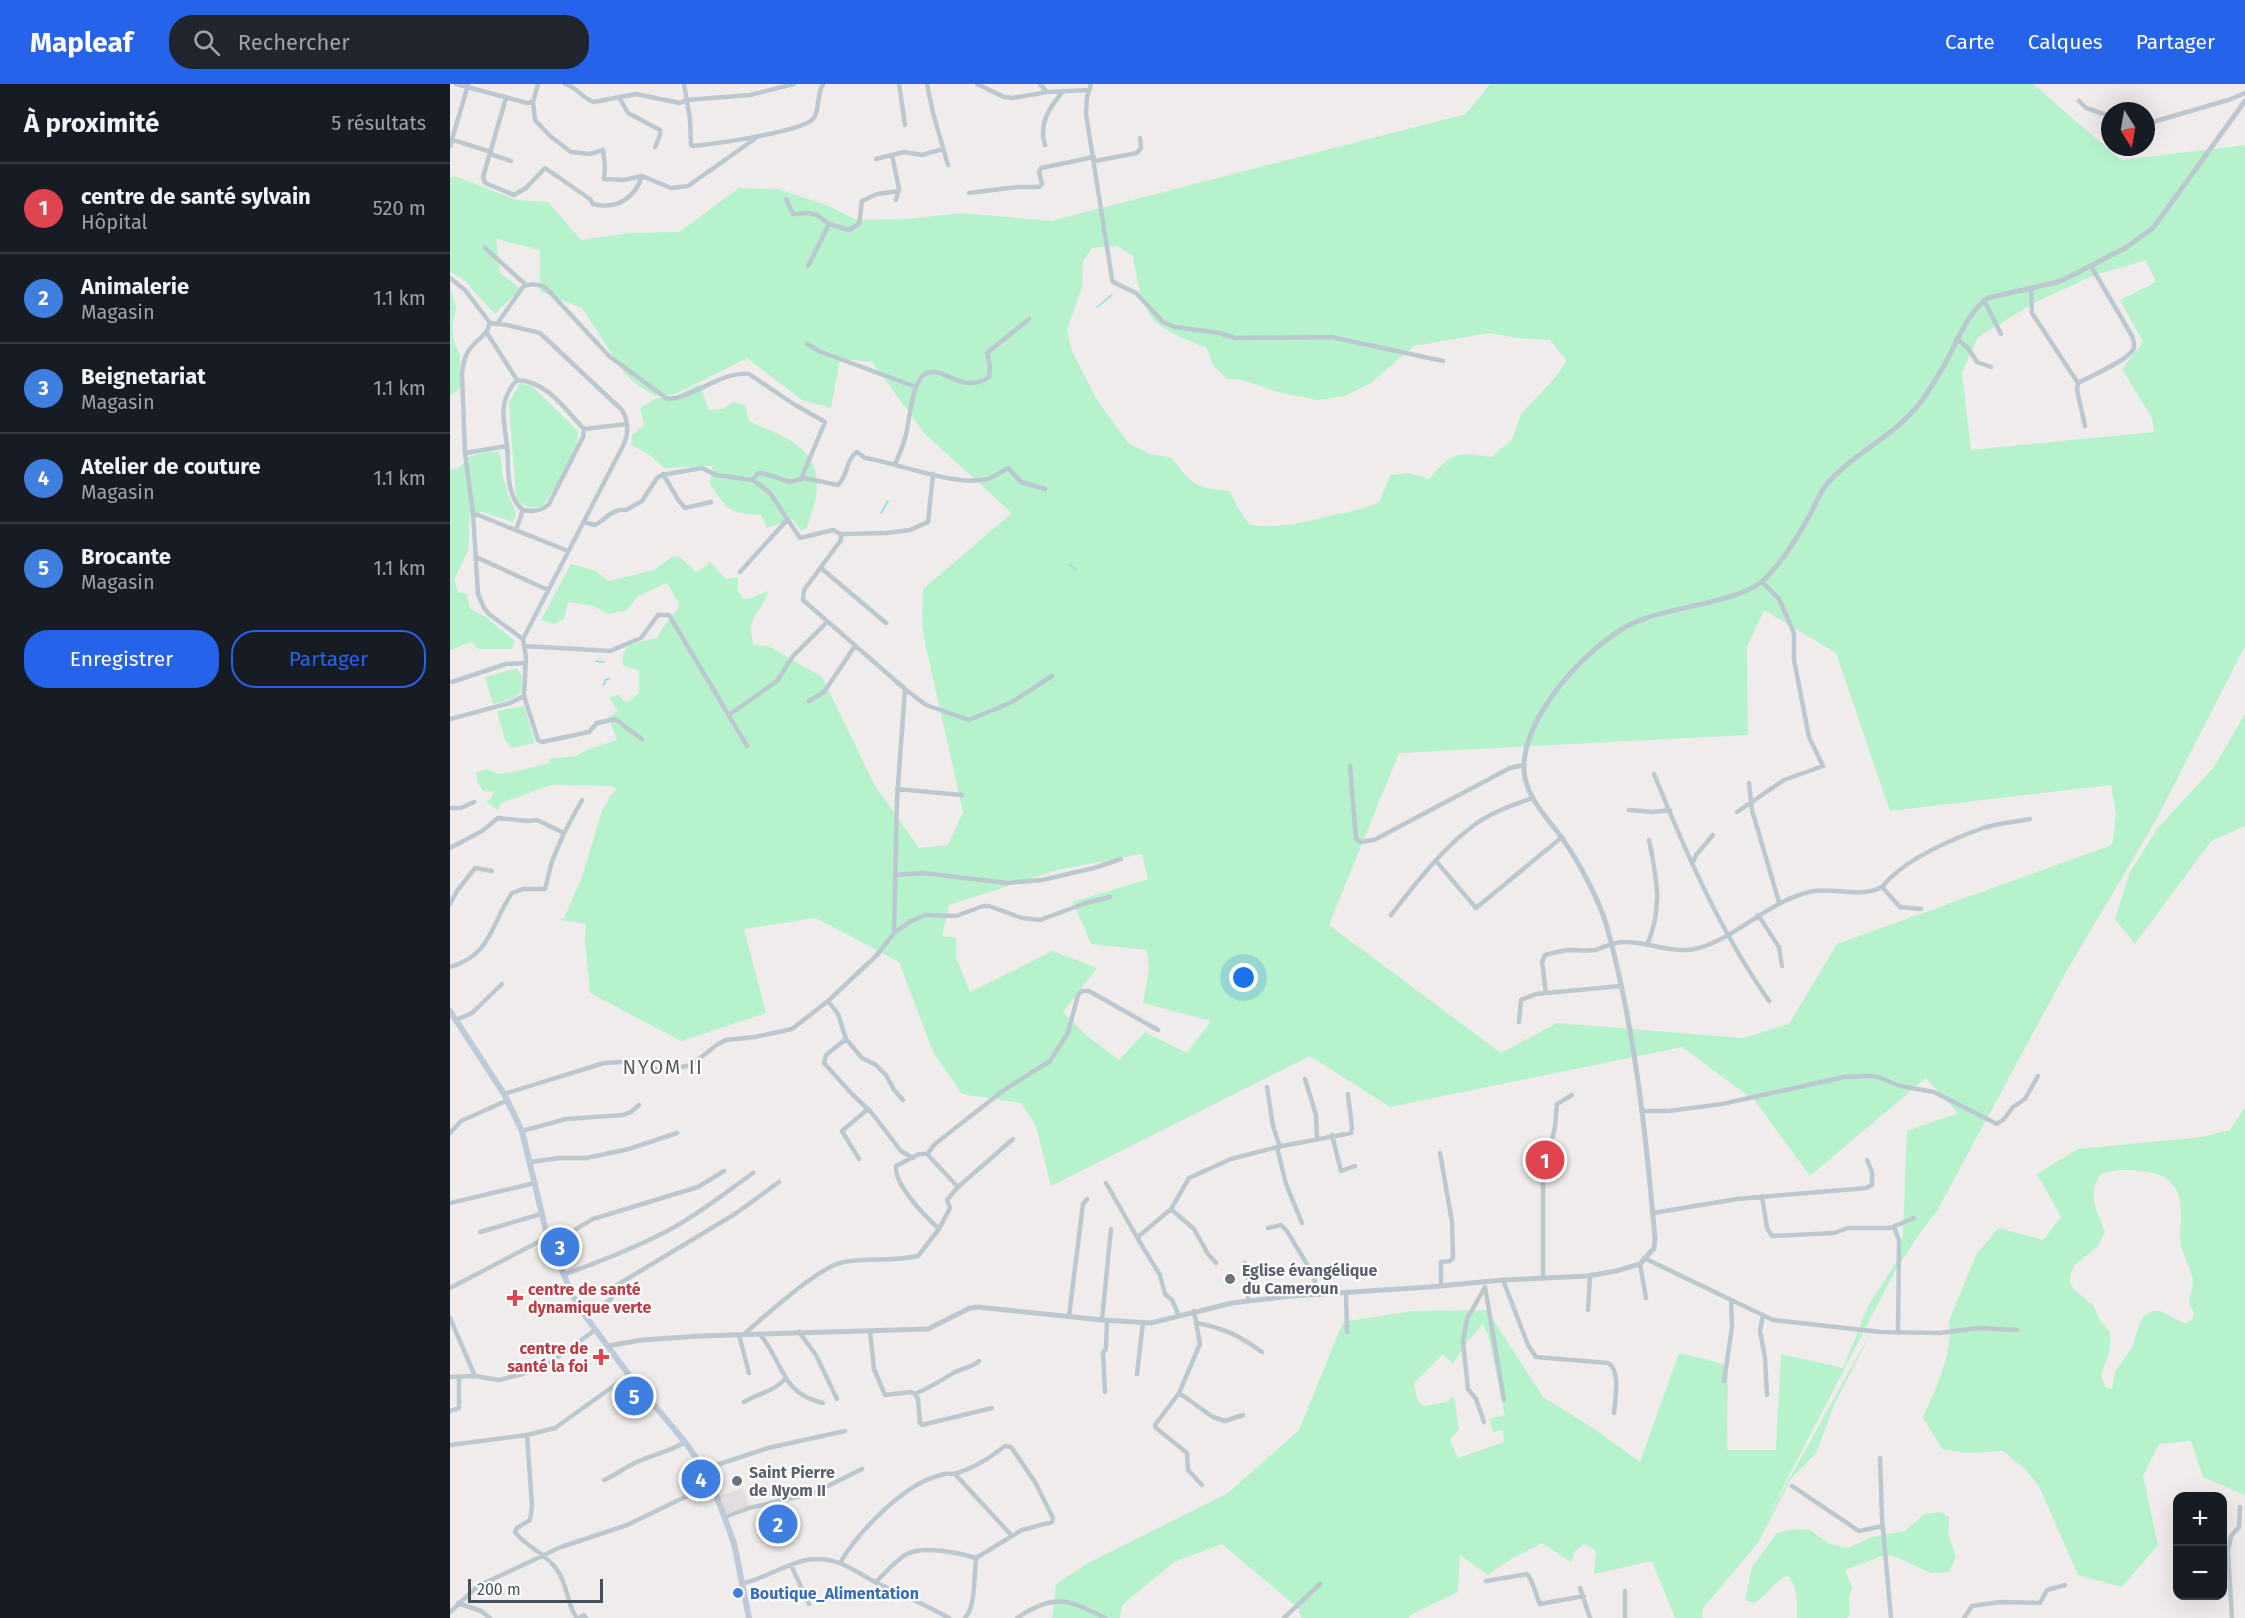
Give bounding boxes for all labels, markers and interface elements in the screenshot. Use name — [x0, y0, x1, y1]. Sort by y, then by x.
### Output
search box — [169, 15, 589, 69]
text: Mapleaf — [30, 26, 133, 59]
icon: search — [190, 26, 223, 59]
text: Rechercher — [238, 29, 350, 56]
text: Carte — [1945, 29, 1995, 55]
text: Calques — [2028, 29, 2103, 55]
text: Partager — [2136, 29, 2215, 55]
north arrow — [2101, 102, 2155, 156]
text: À proximité — [24, 108, 159, 139]
text: 5 résultats — [331, 111, 426, 135]
text: centre de santé sylvain — [81, 183, 311, 210]
text: 1 — [39, 196, 48, 220]
text: 520 m — [373, 196, 426, 220]
text: Hôpital — [81, 210, 147, 234]
text: Animalerie — [81, 273, 189, 300]
text: 2 — [38, 286, 49, 310]
text: 1.1 km — [373, 286, 426, 310]
text: Magasin — [81, 300, 155, 324]
text: Beignetariat — [81, 363, 206, 390]
text: 3 — [38, 376, 49, 400]
text: 1.1 km — [373, 376, 426, 400]
text: Magasin — [81, 390, 155, 414]
text: Atelier de couture — [81, 453, 261, 480]
text: 4 — [38, 466, 49, 490]
text: 1.1 km — [373, 466, 426, 490]
text: Magasin — [81, 480, 155, 504]
text: Brocante — [81, 543, 171, 570]
text: 5 — [38, 556, 49, 580]
text: 1.1 km — [373, 556, 426, 580]
text: Magasin — [81, 570, 155, 594]
button: Enregistrer — [24, 630, 219, 688]
button: Partager — [231, 630, 426, 688]
your location — [1229, 963, 1258, 992]
district label: NYOM II — [623, 1055, 703, 1079]
pin: 1 — [1526, 1138, 1564, 1182]
pin: 3 — [540, 1224, 580, 1270]
place label: Eglise évangélique du Cameroun — [1242, 1261, 1377, 1298]
marker: Eglise évangélique du Cameroun — [1223, 1272, 1237, 1286]
place label: centre de santé dynamique verte — [528, 1280, 652, 1317]
marker: centre de santé dynamique verte — [506, 1289, 524, 1307]
place label: centre de santé la foi — [507, 1339, 588, 1376]
marker: centre de santé la foi — [592, 1348, 610, 1366]
pin: 5 — [614, 1374, 654, 1418]
pin: 4 — [682, 1456, 720, 1502]
place label: Saint Pierre de Nyom II — [749, 1463, 835, 1500]
marker: Saint Pierre de Nyom II — [730, 1474, 744, 1488]
map controls — [2173, 1492, 2227, 1600]
button: + — [2173, 1492, 2227, 1546]
pin: 2 — [758, 1502, 798, 1546]
button: − — [2173, 1546, 2227, 1600]
scale bar — [468, 1576, 603, 1604]
text: 200 m — [477, 1580, 521, 1599]
place label: Boutique_Alimentation — [750, 1584, 919, 1603]
marker: Boutique_Alimentation — [731, 1586, 745, 1600]

